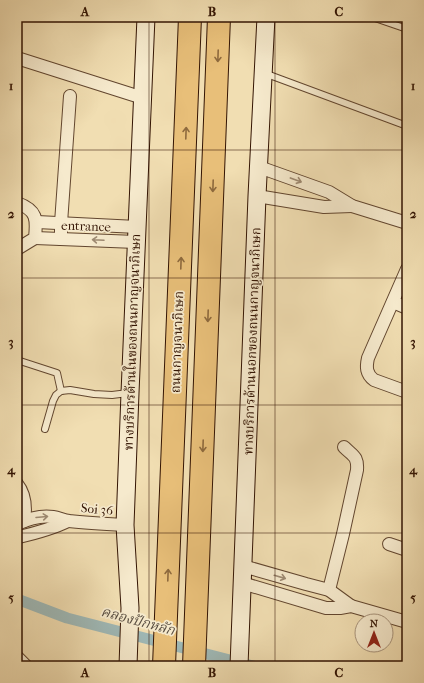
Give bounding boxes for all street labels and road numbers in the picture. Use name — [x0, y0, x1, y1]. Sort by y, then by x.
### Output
street label: entrance — [61, 218, 112, 234]
street label: ทางบริการด้านนอกของถนนกาญจนาภิเษก — [241, 227, 263, 455]
street label: ทางบริการด้านในของถนนกาญจนาภิเษก — [120, 233, 143, 451]
street label: ถนนกาญจนาภิเษก — [168, 291, 186, 393]
street label: Soi 36 — [80, 500, 115, 518]

